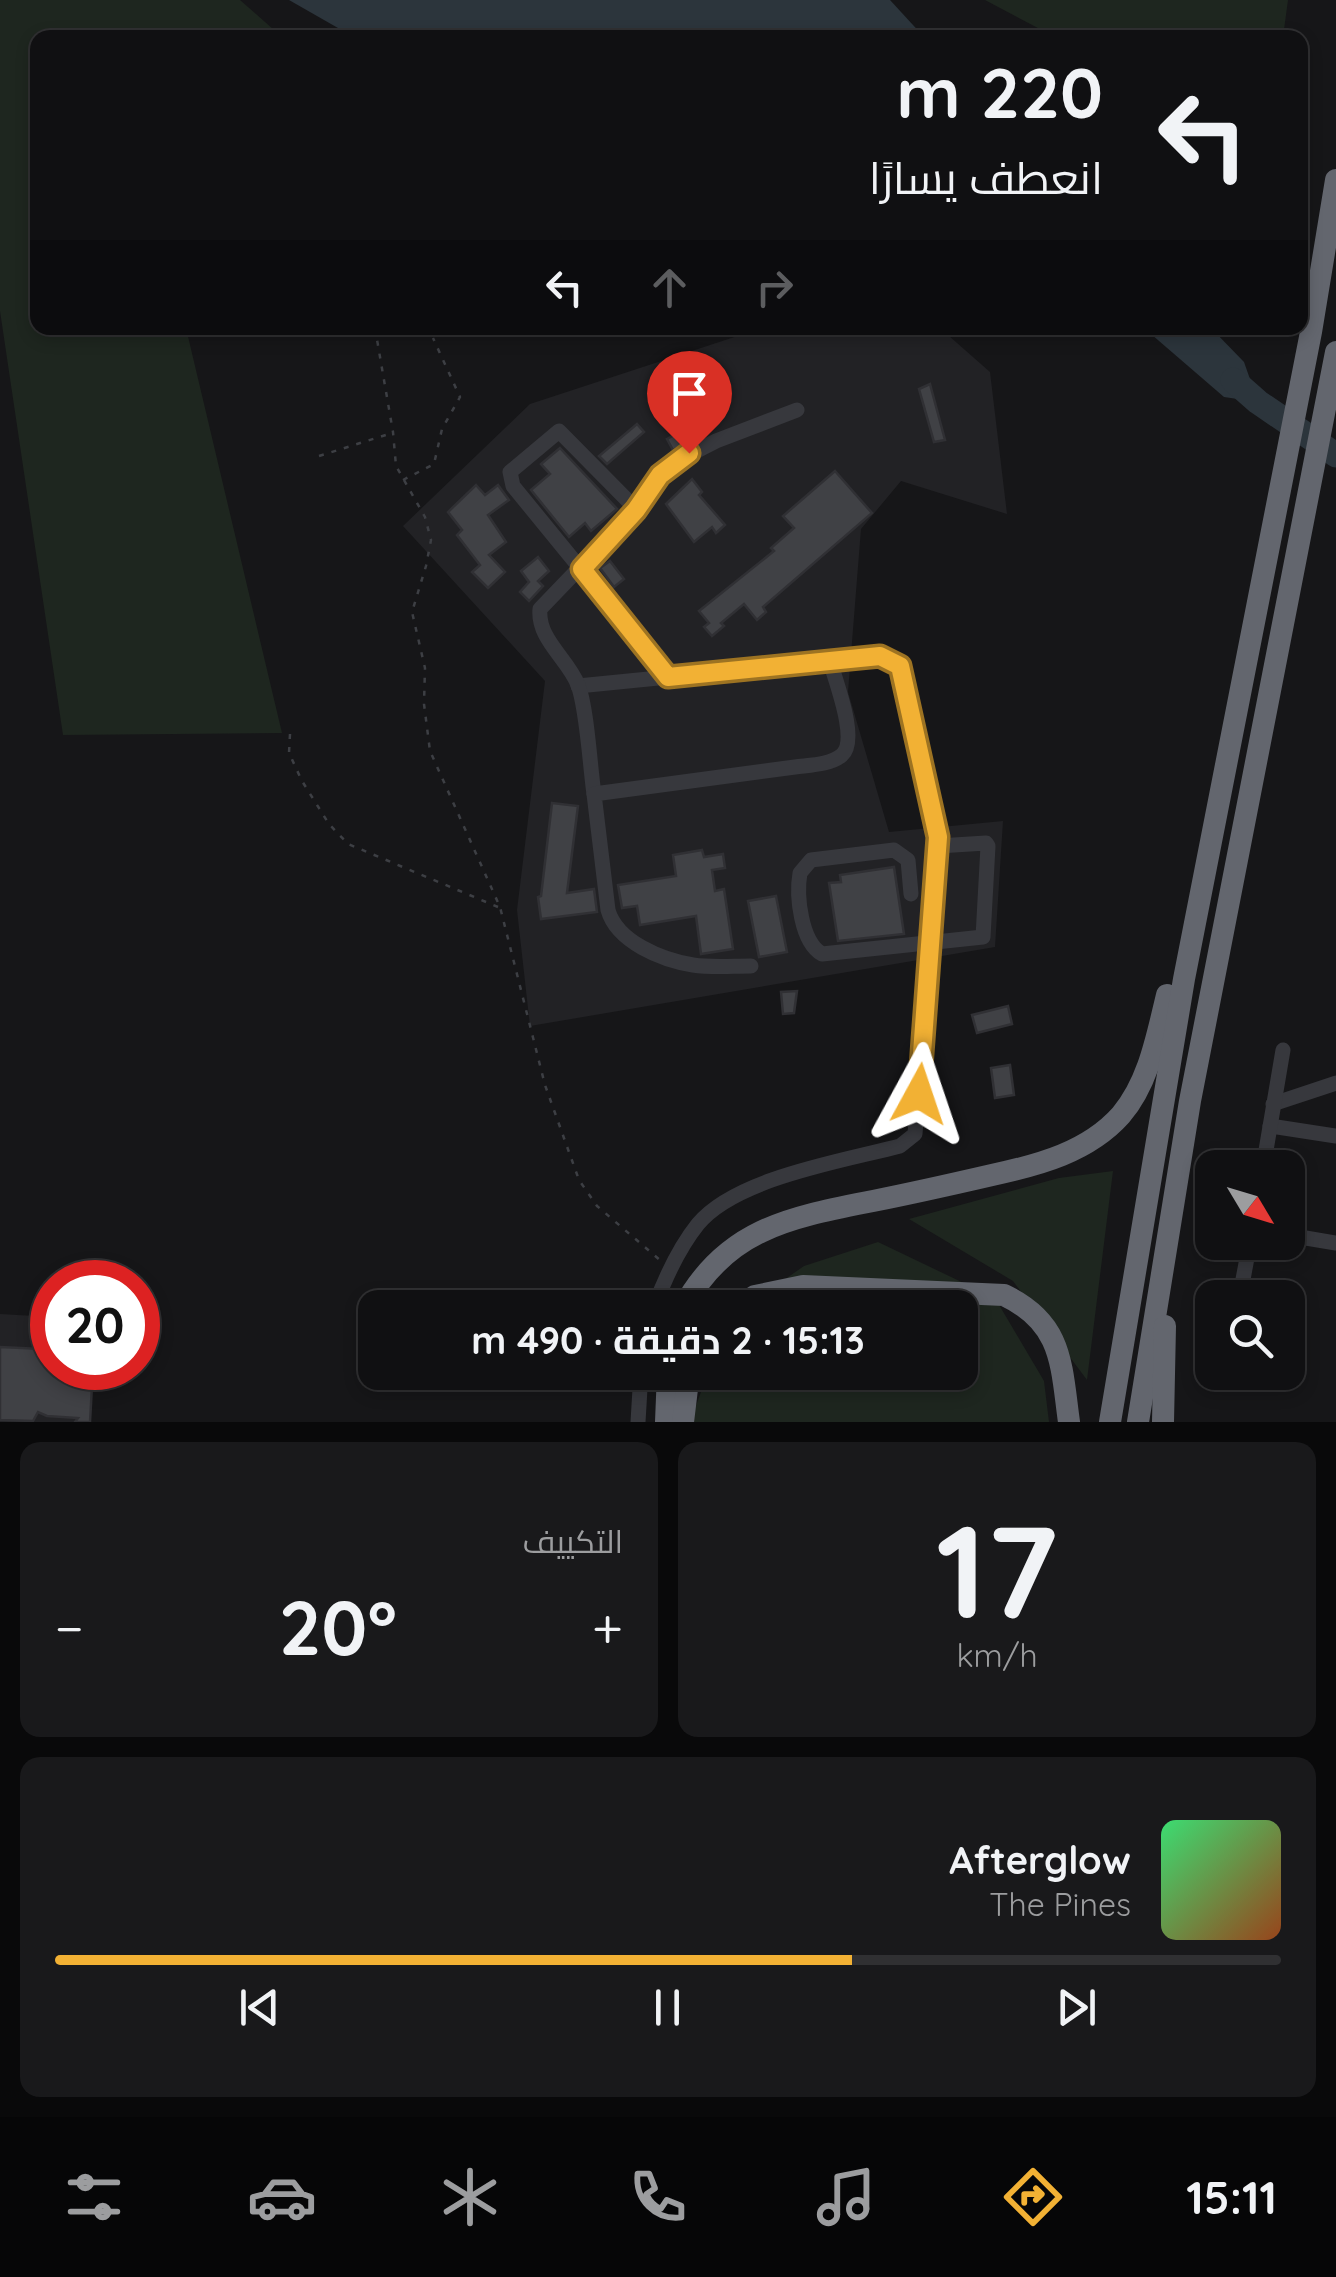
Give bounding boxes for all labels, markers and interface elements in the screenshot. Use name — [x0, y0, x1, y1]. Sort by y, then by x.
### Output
text: 220 m — [896, 48, 1103, 136]
icon: left — [1138, 70, 1268, 200]
text: انعطف يسارًا — [869, 149, 1103, 205]
icon: left — [537, 260, 592, 315]
icon: ahead — [642, 260, 697, 315]
icon: right — [747, 260, 802, 315]
pin — [647, 351, 732, 454]
icon: arrive — [662, 366, 717, 421]
position arrow — [867, 1042, 971, 1146]
north arrow — [1195, 1150, 1305, 1260]
map controls — [1195, 1150, 1305, 1390]
speed limit sign: 20 — [30, 1260, 160, 1390]
button: search — [1195, 1280, 1305, 1390]
text: 15:13 · 2 دقيقة · 490 m — [471, 1316, 865, 1364]
text: 17 — [936, 1488, 1058, 1651]
text: التكييف — [523, 1521, 623, 1561]
text: 20° — [279, 1580, 397, 1674]
text: − — [55, 1593, 84, 1662]
text: + — [592, 1593, 623, 1662]
text: km/h — [956, 1635, 1038, 1675]
text: Afterglow — [949, 1836, 1131, 1884]
text: The Pines — [989, 1884, 1131, 1924]
icon: previous — [232, 1980, 287, 2035]
icon: pause — [640, 1980, 695, 2035]
icon: next — [1049, 1980, 1104, 2035]
icon: filters — [59, 2162, 129, 2232]
icon: car — [247, 2162, 317, 2232]
icon: climate — [435, 2162, 505, 2232]
icon: phone — [623, 2162, 693, 2232]
icon: music — [811, 2162, 881, 2232]
icon: directions — [998, 2162, 1068, 2232]
text: 15:11 — [1186, 2169, 1277, 2225]

